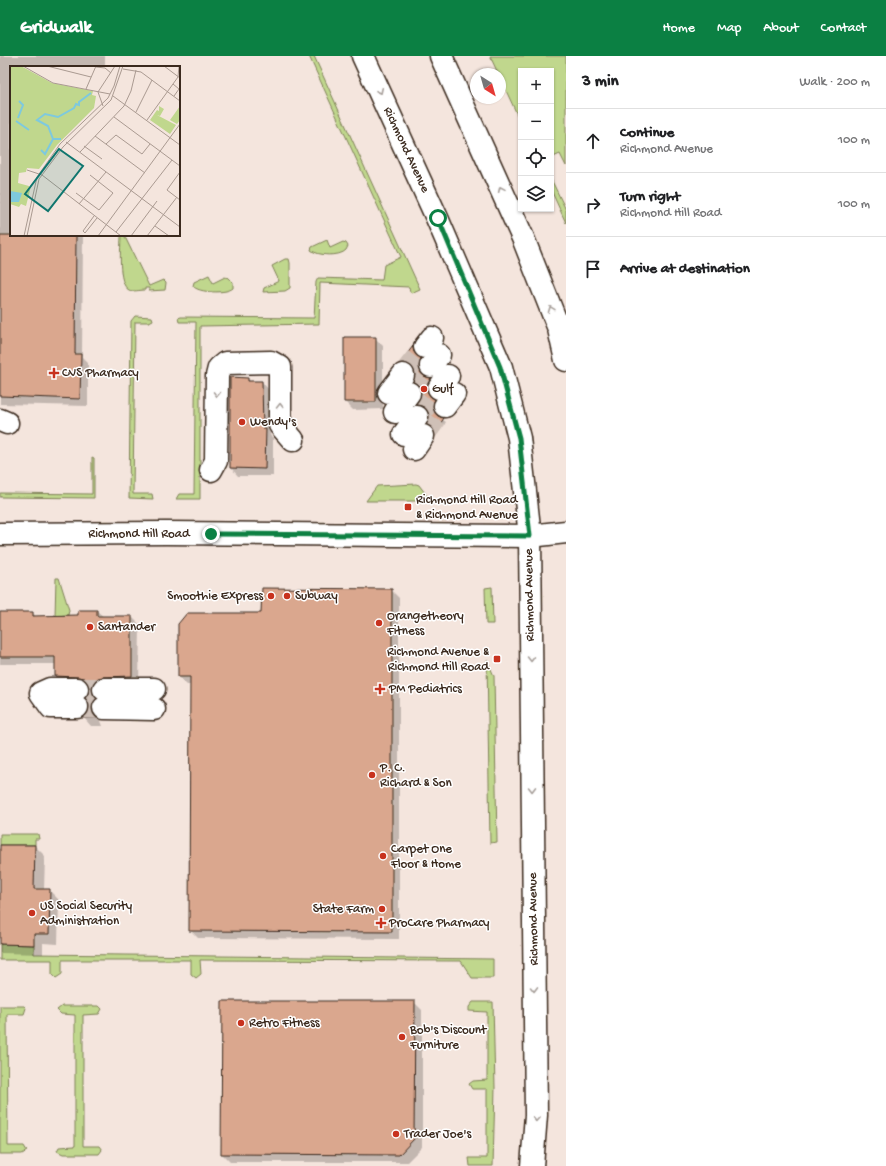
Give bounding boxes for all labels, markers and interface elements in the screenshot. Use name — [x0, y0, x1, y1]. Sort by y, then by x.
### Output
text: Gridwalk — [20, 17, 92, 40]
text: Home — [663, 20, 695, 37]
text: Map — [717, 20, 741, 37]
text: About — [763, 20, 799, 37]
text: Contact — [821, 20, 866, 37]
inset map — [10, 66, 180, 236]
north arrow — [470, 68, 506, 104]
map controls — [518, 68, 554, 212]
button: + — [518, 68, 554, 104]
text: 3 min — [582, 72, 619, 92]
text: Walk · 200 m — [799, 75, 870, 90]
one-way arrow — [375, 87, 383, 95]
button: − — [518, 104, 554, 140]
street label: Richmond Avenue — [380, 105, 433, 196]
text: Continue — [620, 124, 674, 142]
icon: ahead — [582, 130, 604, 152]
text: 100 m — [838, 133, 870, 148]
button: locate — [518, 140, 554, 176]
text: Richmond Avenue — [620, 142, 713, 157]
button: layers — [518, 176, 554, 212]
one-way arrow — [498, 186, 506, 194]
text: Turn right — [620, 188, 680, 206]
icon: right — [582, 194, 604, 216]
text: 100 m — [838, 197, 870, 212]
text: Richmond Hill Road — [620, 206, 721, 221]
route start — [429, 209, 447, 227]
icon: arrive — [582, 258, 604, 280]
text: Arrive at destination — [620, 260, 750, 278]
one-way arrow — [548, 306, 556, 313]
place label: CVS Pharmacy — [62, 366, 139, 381]
marker: CVS Pharmacy — [49, 368, 59, 378]
place label: Gulf — [432, 382, 454, 397]
marker: Gulf — [419, 384, 429, 394]
one-way arrow — [213, 391, 221, 397]
one-way arrow — [276, 403, 284, 409]
place label: Wendy's — [250, 415, 297, 430]
marker: Wendy's — [237, 417, 247, 427]
place label: Richmond Hill Road & Richmond Avenue — [416, 493, 519, 523]
marker: Richmond Hill Road & Richmond Avenue — [403, 502, 413, 512]
route end — [202, 525, 220, 543]
street label: Richmond Hill Road — [88, 527, 191, 542]
street label: Richmond Avenue — [522, 548, 538, 642]
place label: Smoothie Express — [167, 589, 264, 604]
place label: Subway — [295, 589, 338, 604]
marker: Smoothie Express — [266, 591, 276, 601]
marker: Subway — [282, 591, 292, 601]
place label: Orangetheory Fitness — [386, 609, 464, 639]
marker: Orangetheory Fitness — [374, 618, 384, 628]
place label: Santander — [98, 620, 156, 635]
marker: Santander — [85, 622, 95, 632]
place label: Richmond Avenue & Richmond Hill Road — [387, 645, 490, 675]
marker: Richmond Avenue & Richmond Hill Road — [492, 654, 502, 664]
one-way arrow — [527, 656, 535, 662]
place label: PM Pediatrics — [388, 682, 463, 697]
marker: PM Pediatrics — [374, 683, 386, 695]
place label: P. C. Richard & Son — [379, 761, 452, 791]
marker: P. C. Richard & Son — [367, 770, 377, 780]
one-way arrow — [528, 786, 536, 792]
place label: Carpet One Floor & Home — [390, 842, 461, 872]
marker: Carpet One Floor & Home — [378, 851, 388, 861]
street label: Richmond Avenue — [526, 872, 542, 966]
place label: US Social Security Administration — [40, 899, 133, 929]
place label: State Farm — [313, 902, 374, 917]
marker: State Farm — [377, 904, 387, 914]
marker: US Social Security Administration — [27, 908, 37, 918]
place label: ProCare Pharmacy — [388, 916, 490, 931]
marker: ProCare Pharmacy — [376, 918, 386, 928]
one-way arrow — [530, 986, 539, 992]
place label: Retro Fitness — [249, 1016, 321, 1031]
marker: Retro Fitness — [236, 1018, 246, 1028]
place label: Bob's Discount Furniture — [409, 1023, 488, 1053]
marker: Bob's Discount Furniture — [397, 1032, 407, 1042]
one-way arrow — [531, 1115, 540, 1122]
place label: Trader Joe's — [403, 1127, 472, 1142]
marker: Trader Joe's — [391, 1129, 401, 1139]

